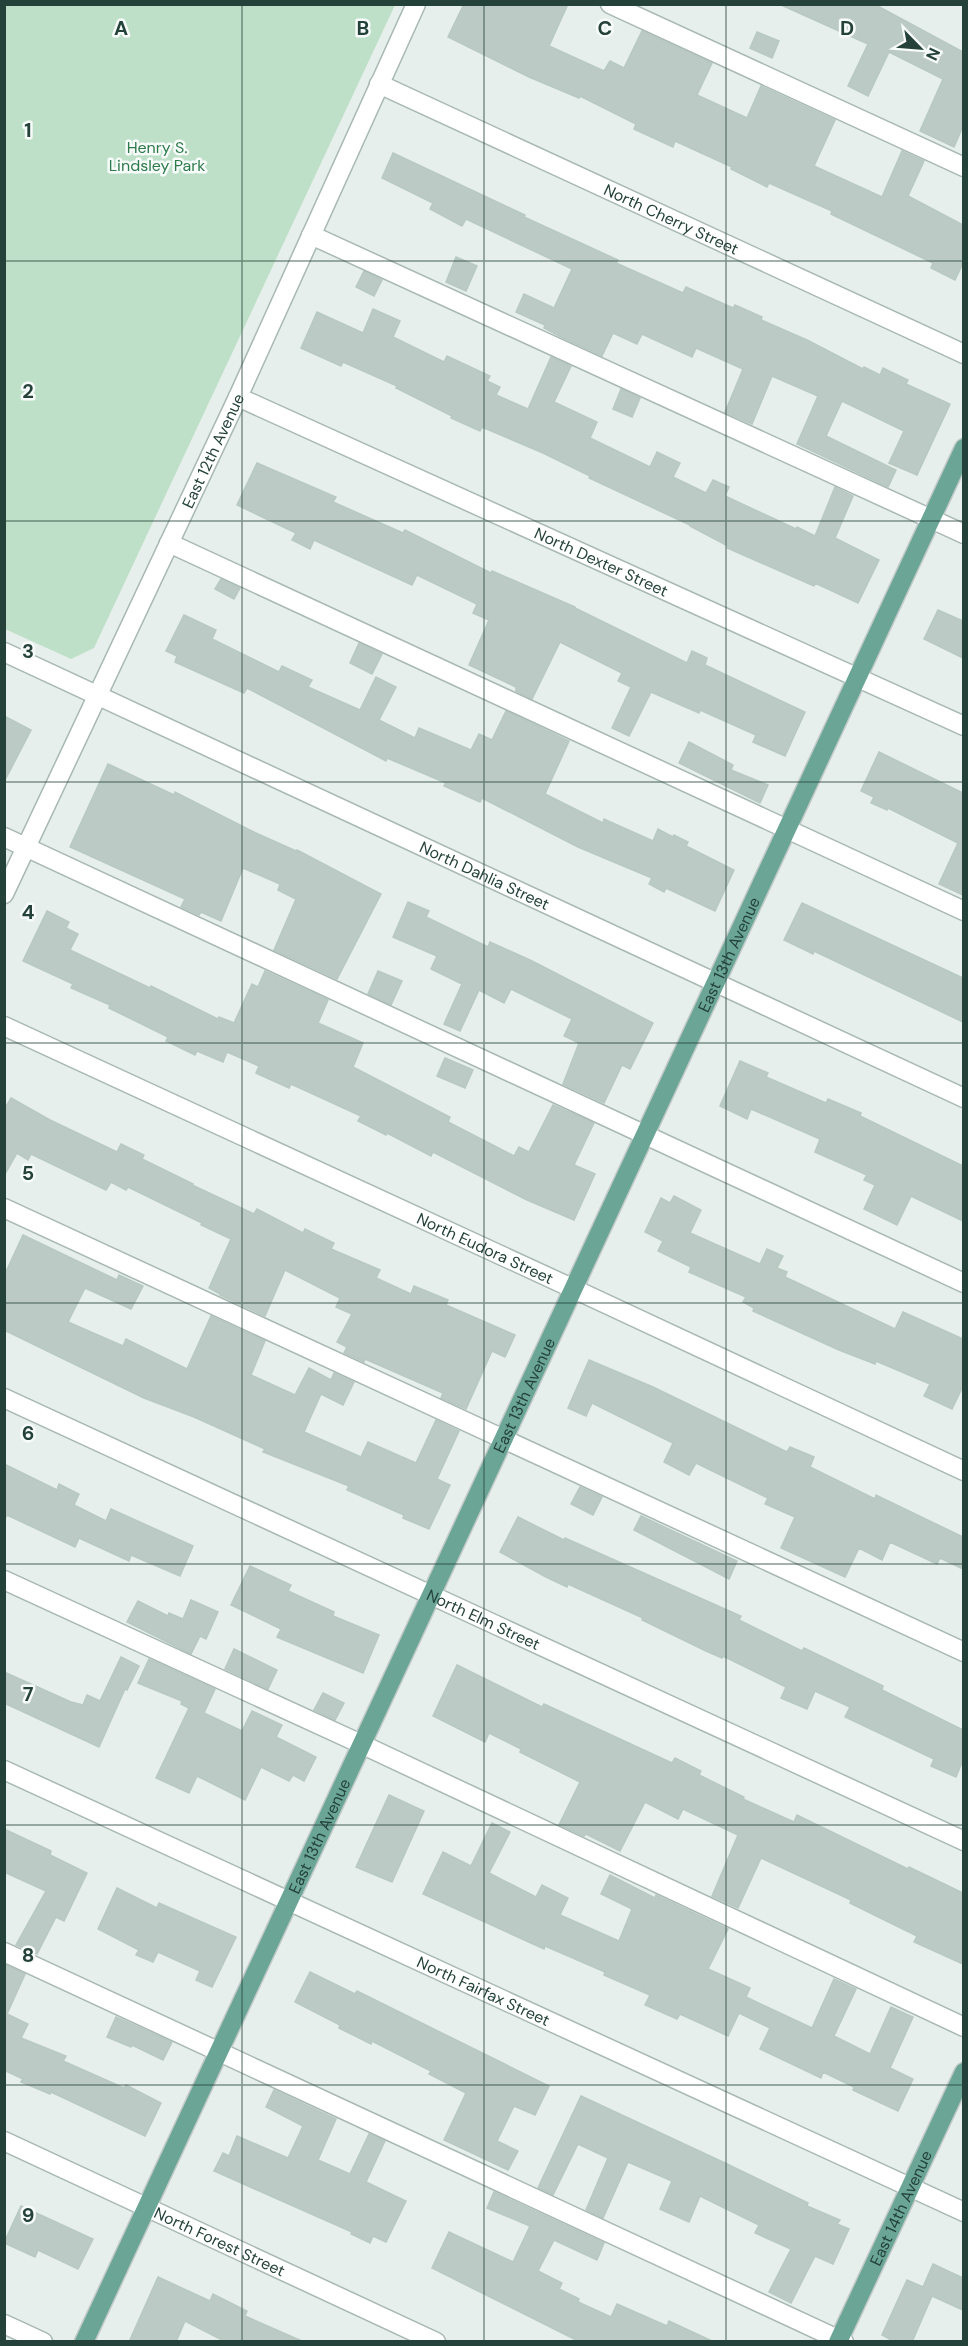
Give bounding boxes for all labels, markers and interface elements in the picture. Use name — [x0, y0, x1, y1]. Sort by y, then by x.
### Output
text: A — [114, 15, 128, 41]
text: B — [357, 15, 369, 41]
text: C — [598, 15, 612, 41]
text: D — [840, 15, 854, 41]
north arrow — [890, 18, 950, 78]
text: N — [921, 44, 945, 64]
text: 1 — [24, 117, 32, 143]
park label: Henry S. Lindsley Park — [109, 137, 205, 176]
street label: North Cherry Street — [600, 179, 742, 260]
text: 2 — [22, 378, 34, 404]
street label: East 12th Avenue — [177, 390, 249, 512]
street label: North Dexter Street — [531, 523, 671, 602]
text: 3 — [22, 638, 34, 664]
street label: North Dahlia Street — [416, 837, 553, 915]
street label: East 13th Avenue — [693, 894, 765, 1016]
text: 4 — [22, 899, 35, 925]
text: 5 — [22, 1160, 34, 1186]
street label: North Eudora Street — [413, 1208, 557, 1289]
street label: East 13th Avenue — [489, 1334, 560, 1456]
text: 6 — [22, 1420, 34, 1446]
street label: North Elm Street — [423, 1584, 543, 1655]
text: 7 — [23, 1681, 34, 1707]
street label: East 13th Avenue — [284, 1775, 355, 1897]
text: 8 — [22, 1942, 34, 1968]
street label: North Fairfax Street — [414, 1952, 553, 2031]
street label: East 14th Avenue — [865, 2147, 937, 2269]
text: 9 — [22, 2202, 34, 2228]
street label: North Forest Street — [151, 2202, 289, 2281]

